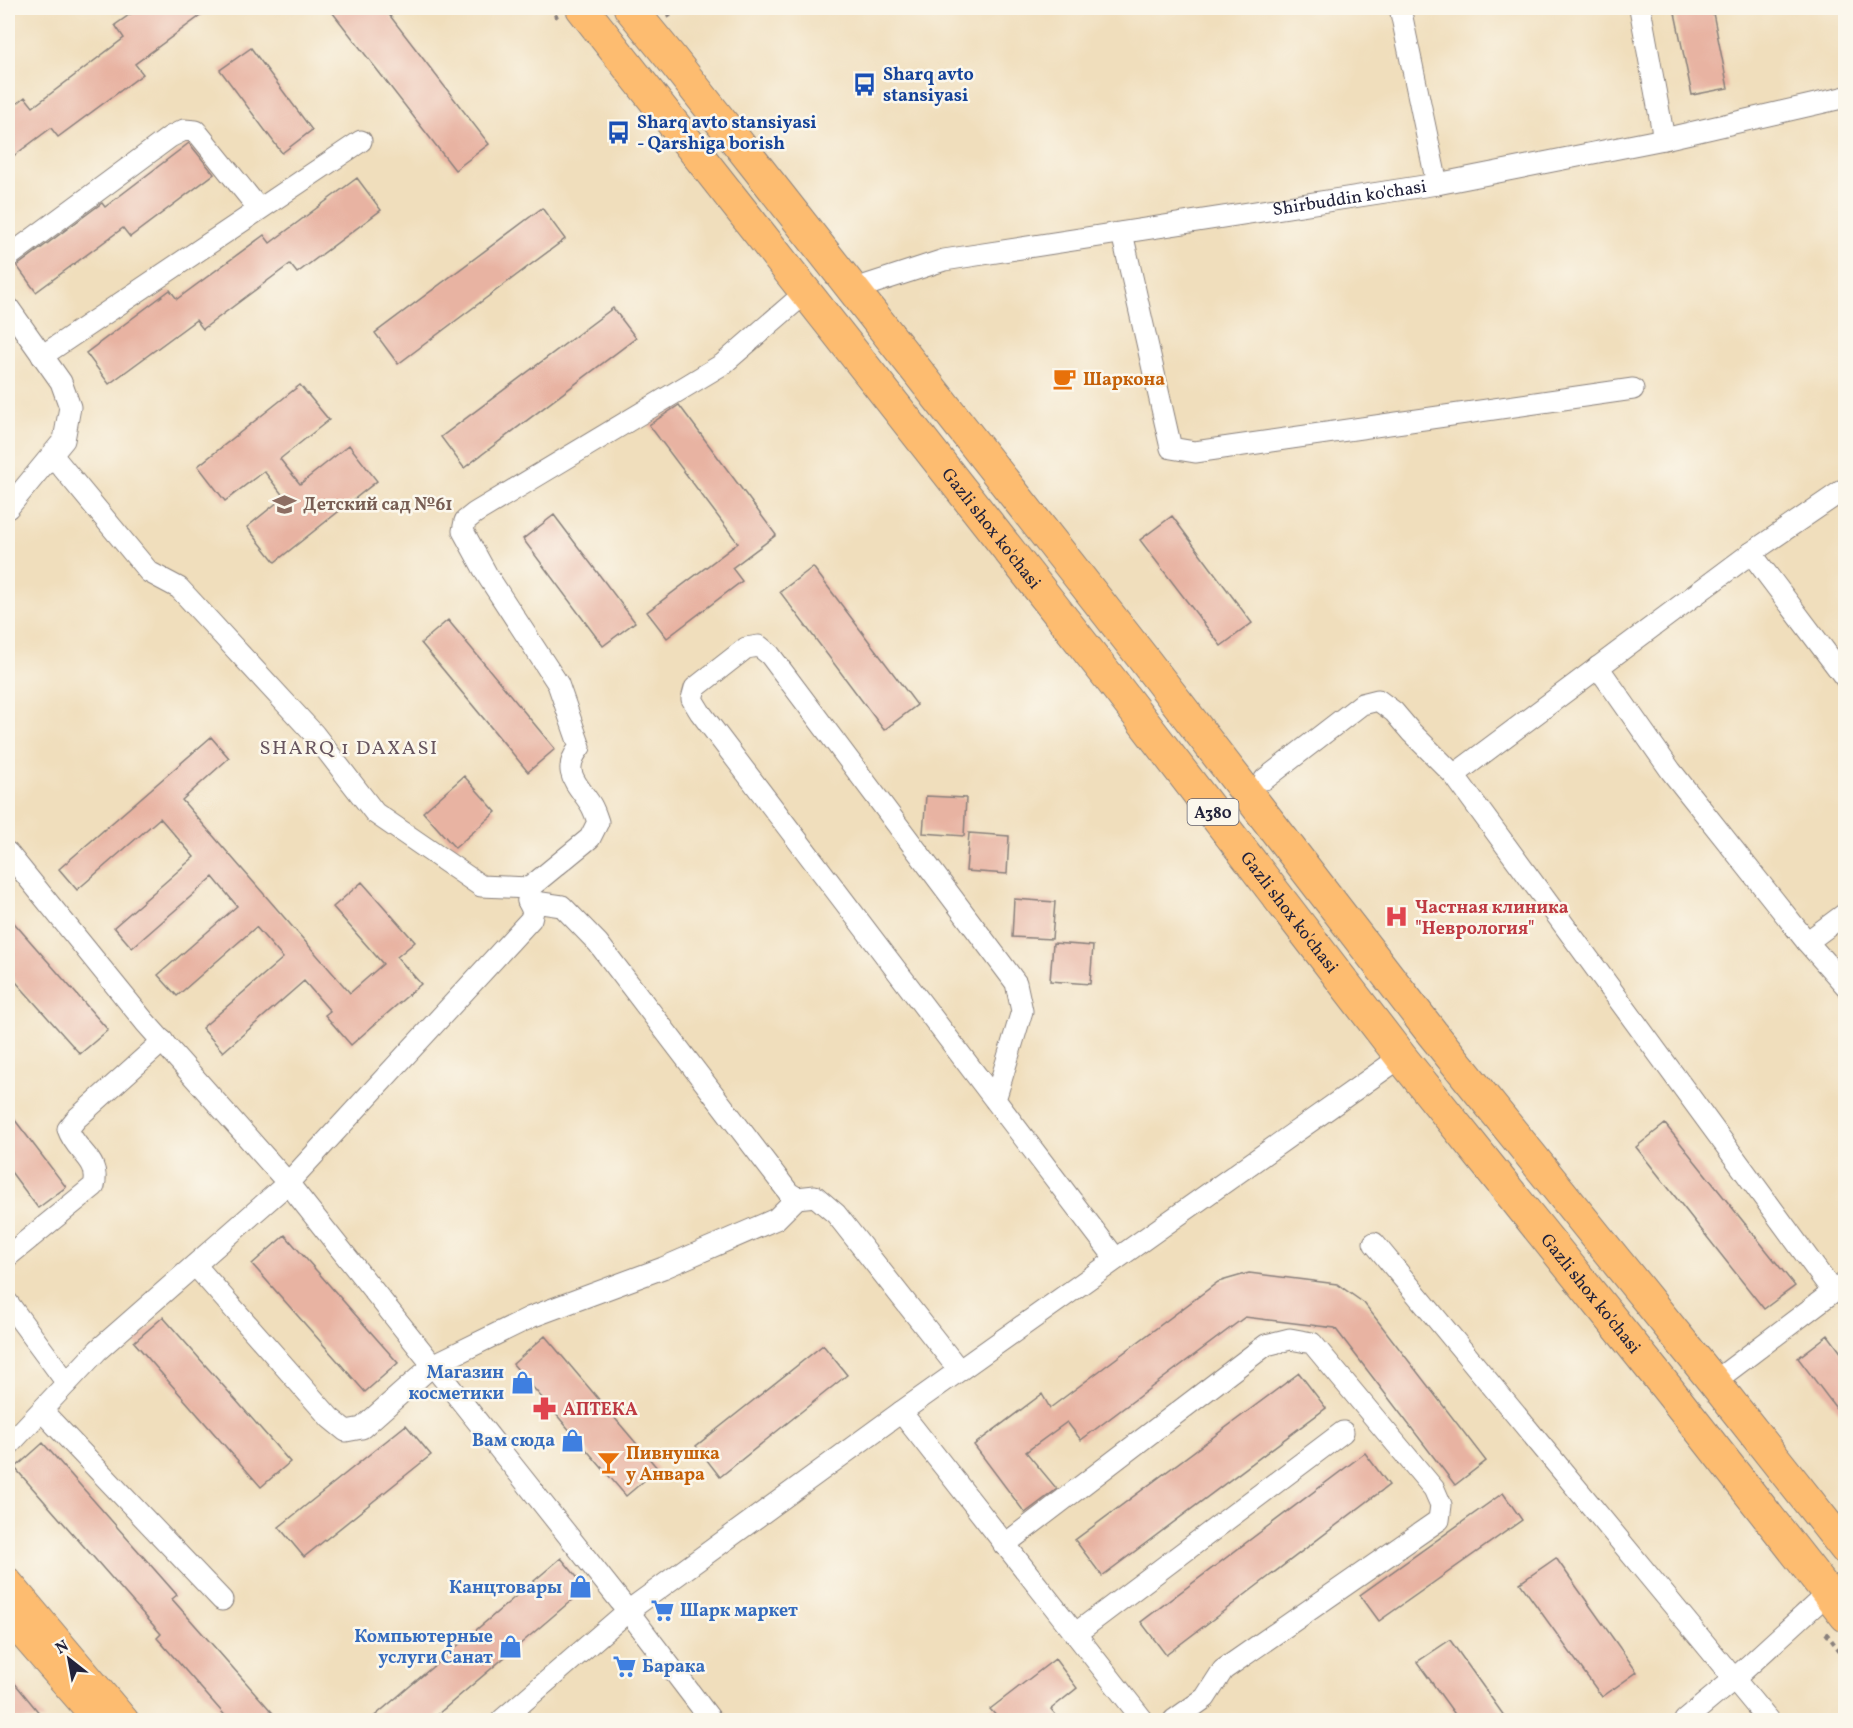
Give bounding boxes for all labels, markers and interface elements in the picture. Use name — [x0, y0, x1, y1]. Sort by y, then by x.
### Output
place label: Sharq avto stansiyasi — [883, 63, 974, 109]
bus stop icon: Sharq avto stansiyasi — [852, 71, 878, 97]
place label: Sharq avto stansiyasi - Qarshiga borish — [637, 111, 817, 157]
bus stop icon: Sharq avto stansiyasi - Qarshiga borish — [606, 119, 632, 145]
street label: Shirbuddin ko'chasi — [1271, 175, 1428, 223]
cafe icon: Шаркона — [1052, 366, 1078, 392]
place label: Шаркона — [1083, 368, 1165, 393]
street label: Gazli shox ko'chasi — [935, 463, 1046, 595]
school or university icon: Детский сад №61 — [272, 491, 298, 517]
place label: Детский сад №61 — [303, 493, 453, 518]
district label: SHARQ 1 DAXASI — [259, 735, 439, 763]
road number: A380 — [1188, 799, 1238, 825]
street label: Gazli shox ko'chasi — [1233, 847, 1343, 979]
place label: Частная клиника "Неврология" — [1415, 896, 1569, 942]
hospital icon: Частная клиника "Неврология" — [1384, 904, 1410, 930]
street label: Gazli shox ko'chasi — [1534, 1229, 1646, 1360]
place label: Магазин косметики — [409, 1361, 504, 1407]
shop icon: Магазин косметики — [509, 1369, 535, 1395]
pharmacy icon: АПТЕКА — [532, 1396, 558, 1422]
place label: АПТЕКА — [563, 1398, 638, 1423]
shop icon: Вам сюда — [560, 1427, 586, 1453]
place label: Вам сюда — [472, 1429, 555, 1454]
place label: Пивнушка у Анвара — [626, 1442, 720, 1488]
bar icon: Пивнушка у Анвара — [595, 1450, 621, 1476]
shop icon: Канцтовары — [567, 1574, 593, 1600]
place label: Канцтовары — [449, 1576, 562, 1601]
supermarket icon: Шарк маркет — [649, 1597, 675, 1623]
place label: Шарк маркет — [680, 1599, 798, 1624]
place label: Компьютерные услуги Санат — [354, 1625, 493, 1671]
north arrow — [39, 1629, 99, 1689]
shop icon: Компьютерные услуги Санат — [498, 1633, 524, 1659]
text: N — [52, 1635, 73, 1660]
supermarket icon: Барака — [611, 1653, 637, 1679]
place label: Барака — [642, 1655, 705, 1680]

